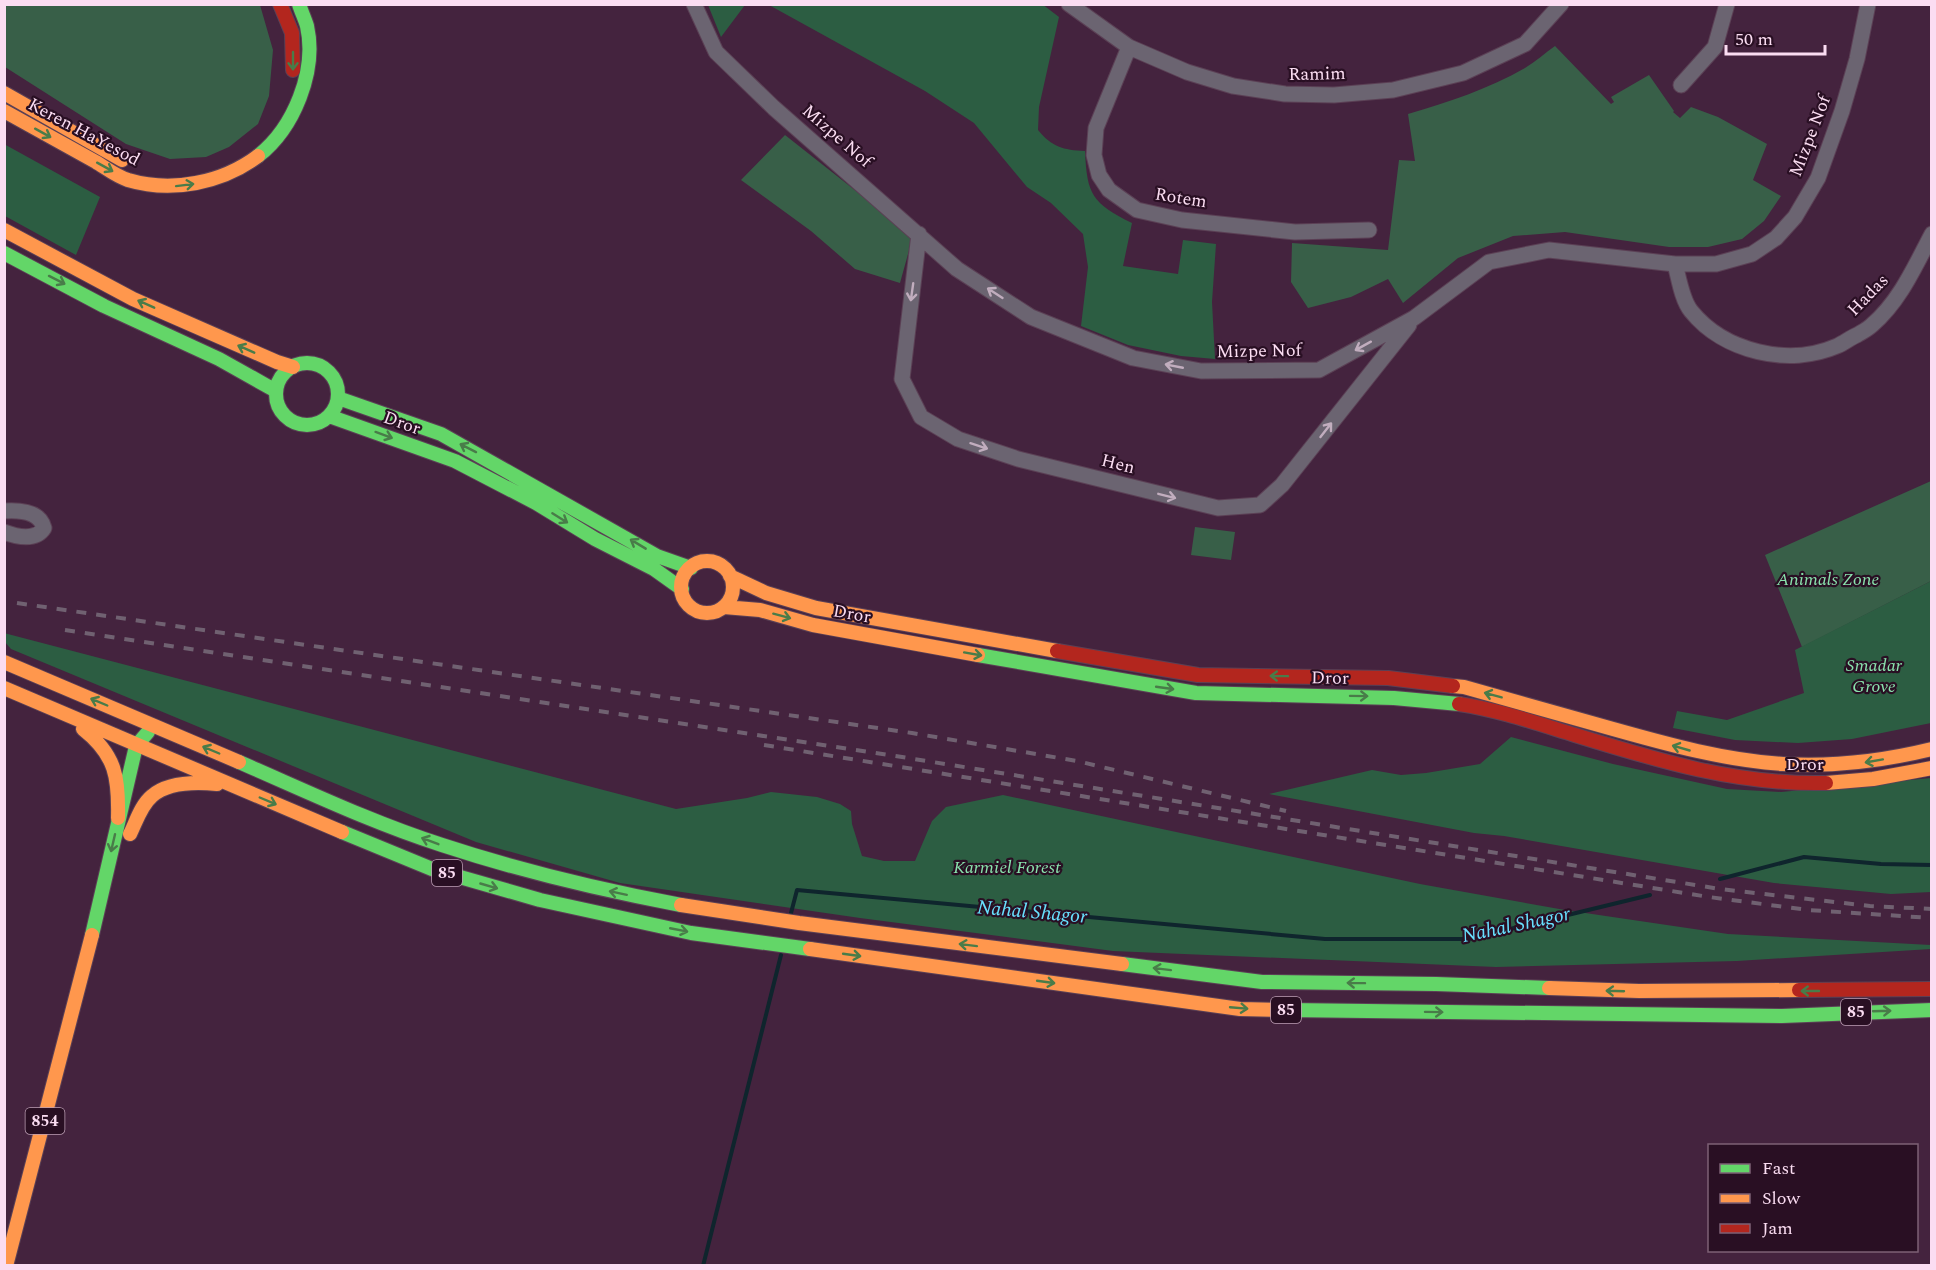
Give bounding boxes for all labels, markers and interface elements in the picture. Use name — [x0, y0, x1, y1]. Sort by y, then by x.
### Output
scale bar — [1726, 18, 1825, 56]
text: 50 m — [1735, 26, 1773, 53]
one-way arrow — [287, 50, 299, 70]
street label: Ramim — [1288, 60, 1346, 88]
street label: Mizpe Nof — [1782, 90, 1839, 181]
street label: Keren HaYesod — [23, 91, 145, 173]
street label: Mizpe Nof — [796, 98, 879, 175]
one-way arrow — [34, 128, 52, 139]
one-way arrow — [96, 161, 113, 173]
one-way arrow — [175, 179, 194, 190]
street label: Rotem — [1153, 181, 1209, 215]
street label: Hadas — [1841, 268, 1895, 322]
one-way arrow — [47, 275, 65, 286]
one-way arrow — [906, 282, 917, 301]
one-way arrow — [987, 287, 1004, 299]
one-way arrow — [138, 298, 156, 310]
street label: Mizpe Nof — [1216, 337, 1304, 365]
one-way arrow — [1354, 341, 1372, 352]
one-way arrow — [237, 343, 256, 354]
one-way arrow — [1165, 360, 1184, 371]
street label: Dror — [380, 404, 424, 442]
one-way arrow — [1320, 422, 1333, 438]
one-way arrow — [375, 431, 393, 442]
one-way arrow — [460, 442, 477, 454]
one-way arrow — [969, 442, 988, 453]
street label: Hen — [1098, 447, 1138, 481]
one-way arrow — [1157, 490, 1176, 502]
one-way arrow — [551, 513, 568, 525]
one-way arrow — [630, 538, 647, 550]
park label: Animals Zone — [1776, 566, 1879, 593]
street label: Dror — [831, 597, 873, 631]
one-way arrow — [772, 611, 791, 622]
one-way arrow — [962, 649, 982, 660]
park label: Smadar Grove — [1846, 652, 1903, 700]
street label: Dror — [1311, 664, 1349, 692]
one-way arrow — [1269, 671, 1289, 682]
one-way arrow — [1154, 683, 1174, 694]
one-way arrow — [1484, 689, 1503, 700]
one-way arrow — [1349, 691, 1369, 702]
one-way arrow — [91, 696, 109, 707]
one-way arrow — [1672, 742, 1691, 753]
one-way arrow — [202, 744, 221, 755]
street label: Dror — [1786, 751, 1824, 778]
one-way arrow — [1865, 755, 1885, 766]
one-way arrow — [258, 796, 276, 807]
one-way arrow — [106, 834, 118, 853]
one-way arrow — [421, 835, 440, 846]
park label: Karmiel Forest — [953, 854, 1061, 881]
road number: 85 — [432, 860, 462, 886]
one-way arrow — [479, 881, 498, 892]
one-way arrow — [608, 886, 627, 898]
water label: Nahal Shagor — [976, 892, 1090, 932]
water label: Nahal Shagor — [1459, 899, 1574, 951]
one-way arrow — [668, 925, 688, 936]
one-way arrow — [959, 939, 979, 950]
one-way arrow — [842, 950, 862, 961]
one-way arrow — [1152, 963, 1172, 974]
one-way arrow — [1035, 976, 1055, 987]
one-way arrow — [1347, 977, 1367, 989]
one-way arrow — [1606, 985, 1626, 996]
one-way arrow — [1801, 985, 1821, 997]
road number: 85 — [1271, 997, 1301, 1023]
road number: 85 — [1841, 999, 1871, 1025]
one-way arrow — [1228, 1003, 1248, 1014]
one-way arrow — [1871, 1006, 1891, 1017]
one-way arrow — [1423, 1007, 1443, 1018]
road number: 854 — [26, 1108, 64, 1134]
legend — [1708, 1144, 1918, 1252]
text: Fast — [1762, 1155, 1795, 1182]
text: Slow — [1762, 1185, 1801, 1212]
text: Jam — [1762, 1215, 1793, 1242]

